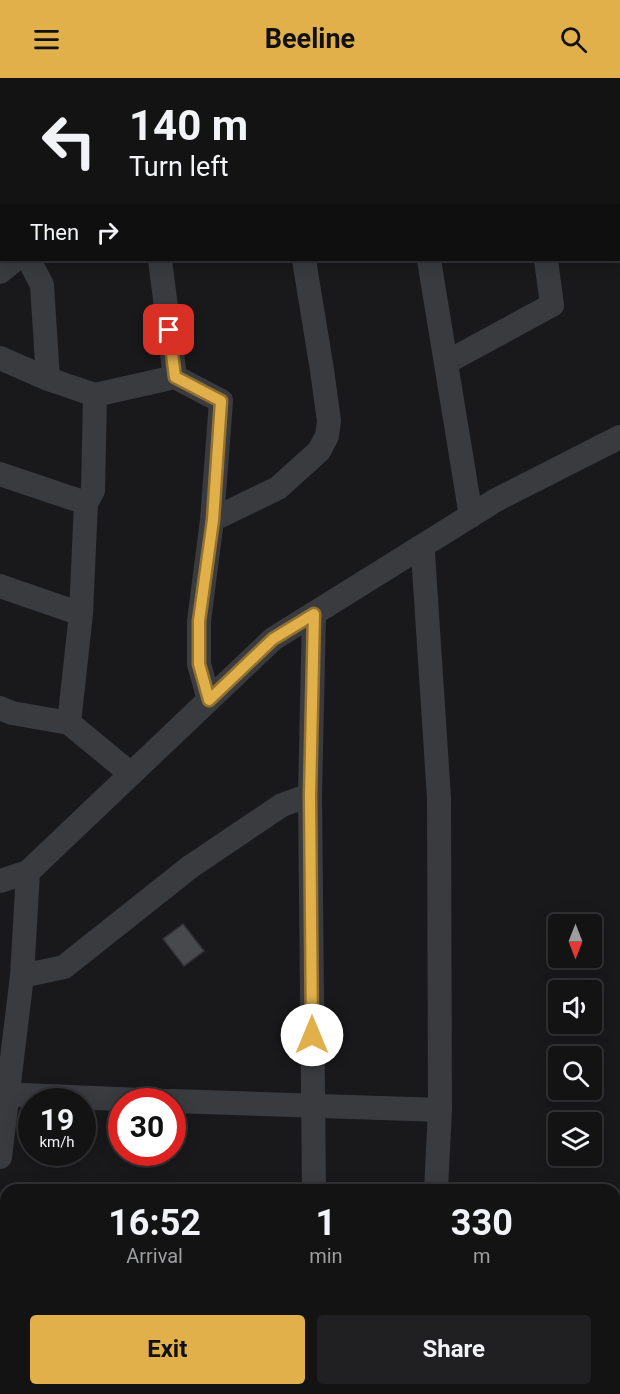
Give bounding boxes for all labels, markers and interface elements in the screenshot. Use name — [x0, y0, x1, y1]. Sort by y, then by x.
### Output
icon: menu — [30, 23, 63, 56]
text: Beeline — [265, 23, 355, 55]
icon: search — [557, 23, 590, 56]
text: 140 m — [129, 101, 248, 150]
icon: left — [30, 102, 108, 180]
text: Turn left — [129, 151, 229, 183]
icon: right — [91, 216, 124, 249]
text: Then — [30, 220, 79, 245]
pin — [143, 304, 194, 355]
icon: arrive — [152, 313, 185, 346]
north arrow — [548, 914, 602, 968]
map controls — [548, 914, 602, 1166]
button: sound — [548, 980, 602, 1034]
position arrow — [280, 1003, 344, 1067]
button: search — [548, 1046, 602, 1100]
speed limit sign: 30 — [108, 1088, 186, 1166]
text: 19 — [40, 1102, 74, 1137]
button: layers — [548, 1112, 602, 1166]
text: km/h — [39, 1133, 75, 1151]
text: 16:52 — [108, 1202, 201, 1244]
text: 1 — [316, 1202, 336, 1244]
text: 330 — [451, 1202, 513, 1244]
text: Arrival — [126, 1244, 183, 1268]
text: min — [309, 1244, 343, 1268]
text: m — [473, 1244, 491, 1268]
button: Exit — [30, 1315, 305, 1384]
button: Share — [317, 1315, 591, 1384]

